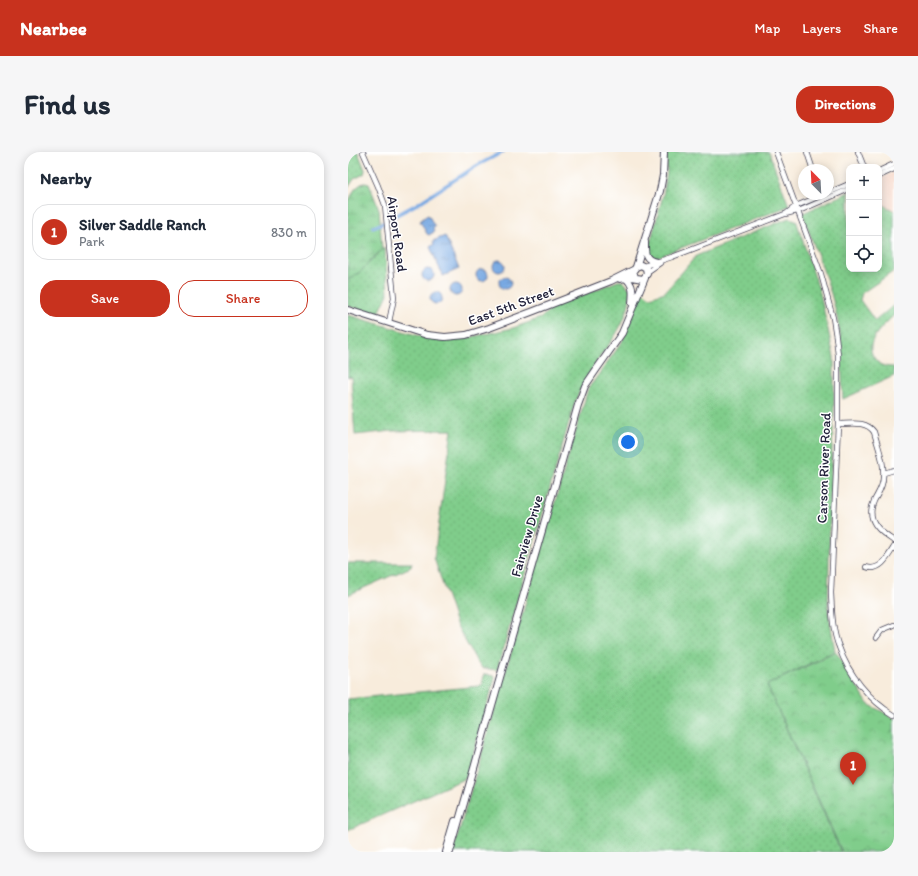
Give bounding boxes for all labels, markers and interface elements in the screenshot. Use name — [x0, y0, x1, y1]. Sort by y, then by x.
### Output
text: Nearbee — [20, 17, 87, 40]
text: Map — [755, 20, 780, 37]
text: Layers — [802, 20, 841, 37]
text: Share — [863, 20, 898, 37]
button: Directions — [796, 86, 894, 123]
text: Find us — [24, 87, 111, 121]
north arrow — [798, 164, 834, 200]
map controls — [846, 164, 882, 272]
button: + — [846, 164, 882, 200]
text: Nearby — [40, 168, 92, 188]
street label: Airport Road — [383, 195, 411, 274]
button: − — [846, 200, 882, 236]
text: Silver Saddle Ranch — [79, 216, 206, 234]
text: 1 — [51, 225, 57, 240]
text: 830 m — [271, 225, 307, 240]
text: Park — [79, 234, 105, 249]
button: locate — [846, 236, 882, 272]
button: Save — [40, 280, 170, 317]
button: Share — [178, 280, 308, 317]
street label: East 5th Street — [466, 283, 556, 329]
street label: Carson River Road — [814, 412, 834, 524]
your location — [618, 432, 638, 452]
street label: Fairview Drive — [507, 493, 547, 579]
pin: 1 — [840, 752, 866, 785]

